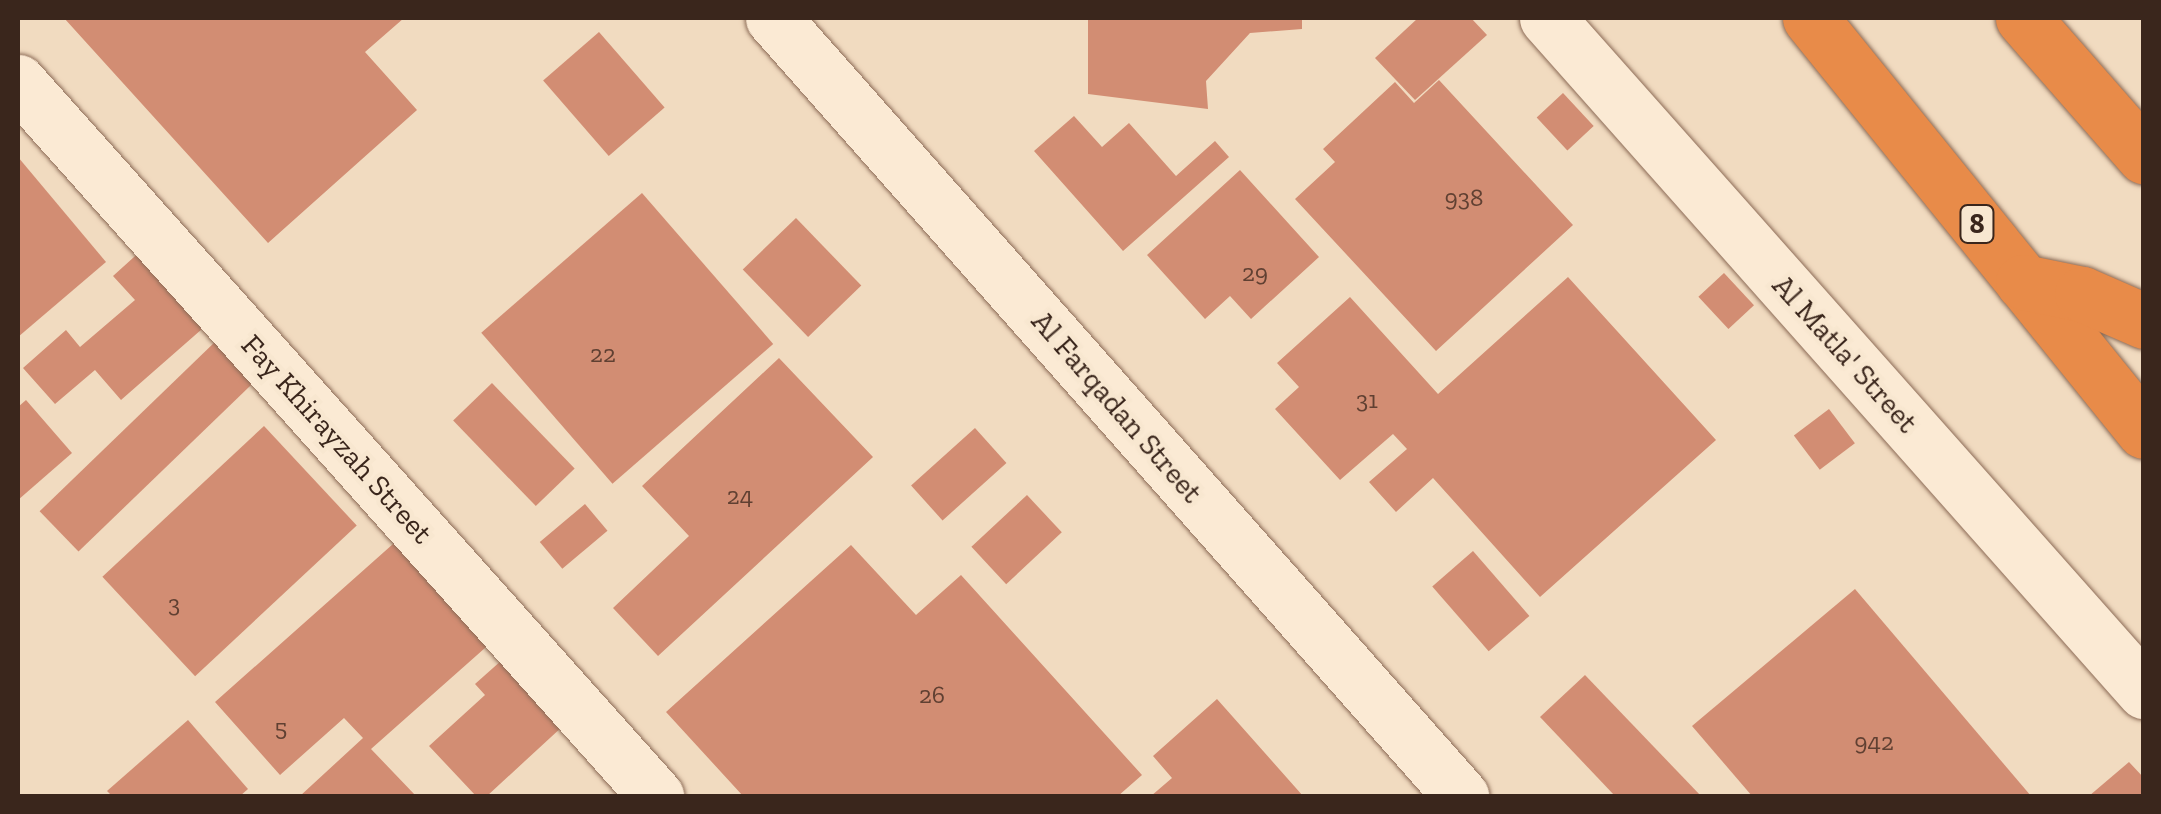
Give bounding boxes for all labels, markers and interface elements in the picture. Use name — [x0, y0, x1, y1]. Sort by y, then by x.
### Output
house number: 938 — [1445, 182, 1483, 212]
road number: 8 — [1957, 201, 1997, 247]
house number: 29 — [1242, 257, 1268, 287]
street label: Al Matla' Street — [1765, 268, 1925, 440]
street label: Al Farqadan Street — [1024, 304, 1210, 510]
street label: Fay Khirayzah Street — [233, 327, 441, 551]
house number: 22 — [590, 338, 616, 368]
house number: 31 — [1356, 384, 1378, 414]
house number: 24 — [727, 480, 753, 510]
house number: 3 — [168, 588, 180, 618]
house number: 26 — [919, 679, 945, 709]
house number: 5 — [275, 712, 287, 742]
house number: 942 — [1854, 726, 1894, 756]

